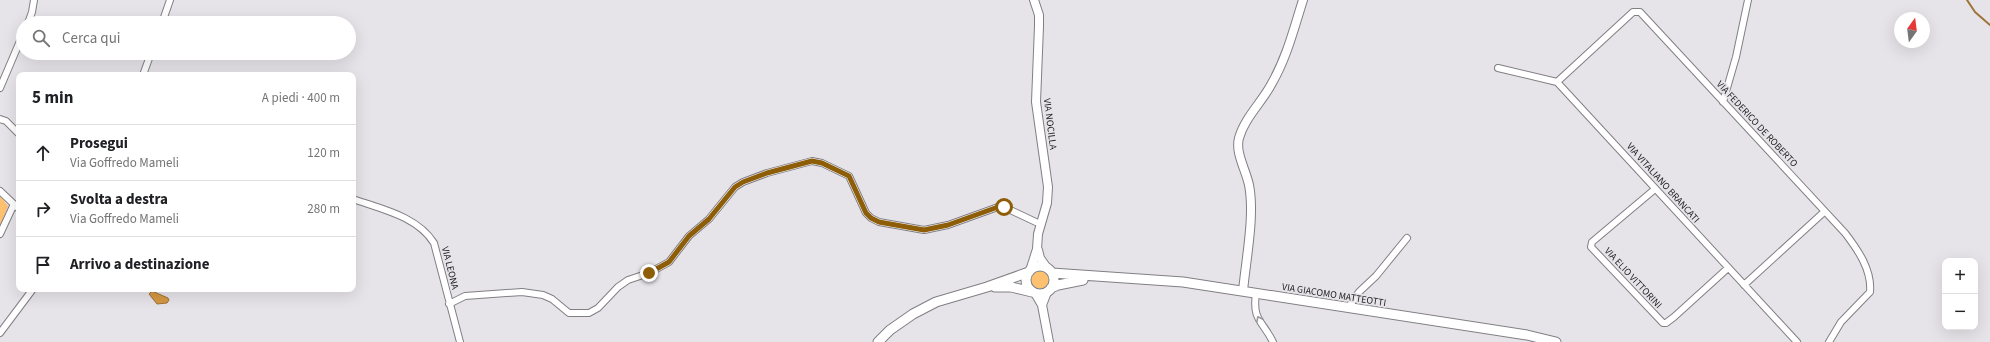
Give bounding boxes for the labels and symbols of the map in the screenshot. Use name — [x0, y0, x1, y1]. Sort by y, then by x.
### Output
north arrow — [1894, 12, 1930, 48]
street label: VIA FEDERICO DE ROBERTO — [1713, 78, 1801, 171]
street label: VIA NOCILLA — [1040, 97, 1060, 151]
street label: VIA VITALIANO BRANCATI — [1623, 140, 1703, 226]
route start — [995, 198, 1013, 216]
street label: VIA ELIO VITTORINI — [1601, 244, 1665, 312]
street label: VIA LEONA — [438, 245, 462, 292]
route end — [640, 264, 658, 282]
street label: VIA GIACOMO MATTEOTTI — [1281, 280, 1387, 310]
one-way arrow — [1256, 316, 1264, 324]

